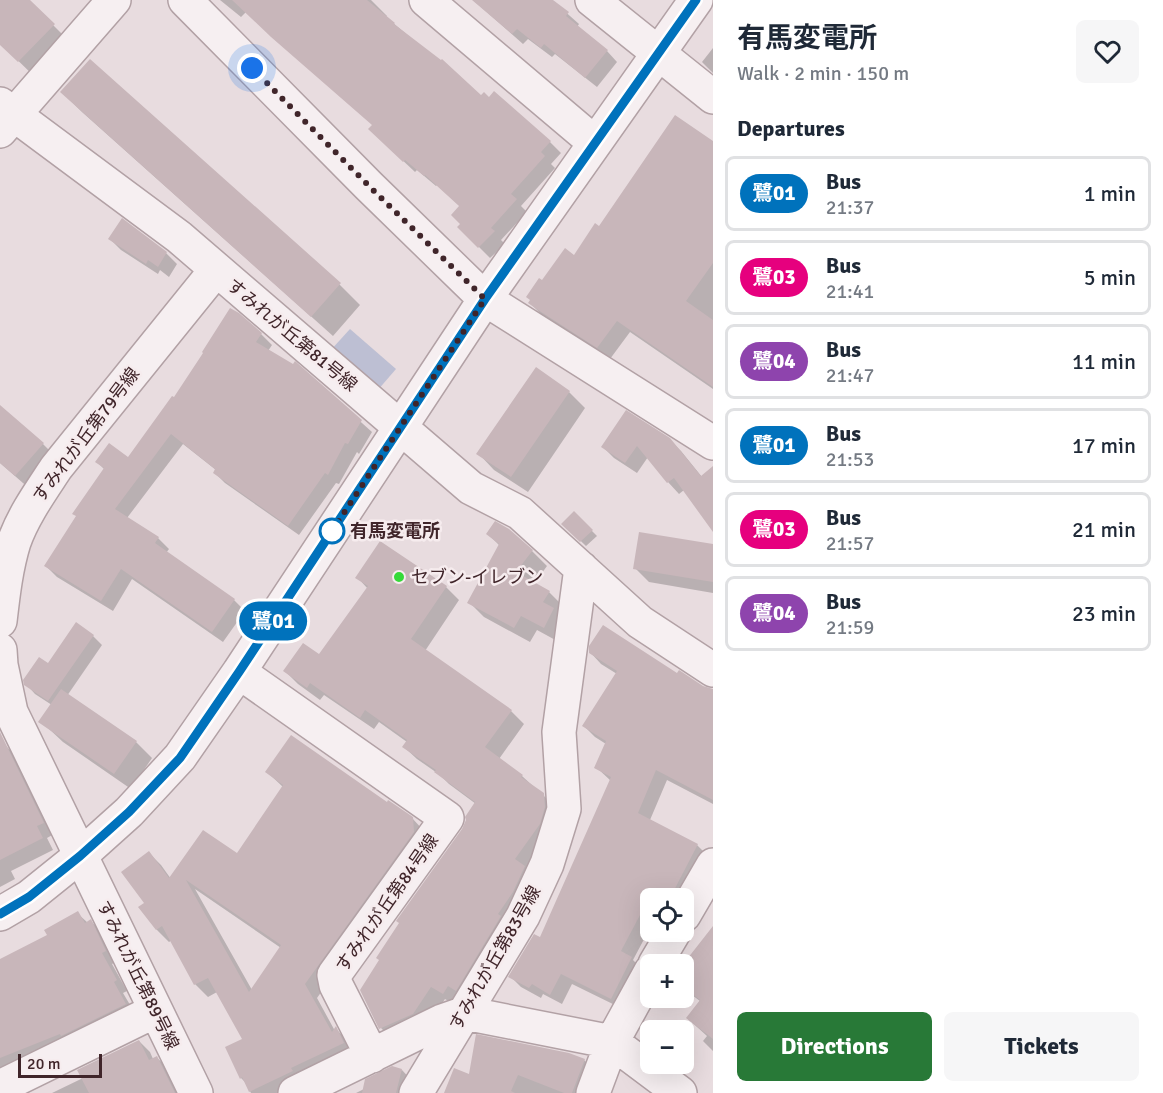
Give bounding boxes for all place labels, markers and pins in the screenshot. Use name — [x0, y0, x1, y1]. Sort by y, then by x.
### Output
marker: 有馬変電所 — [319, 518, 345, 544]
place label: 有馬変電所 — [350, 520, 440, 542]
place label: セブン-イレブン — [411, 566, 543, 588]
marker: セブン-イレブン — [392, 570, 406, 584]

